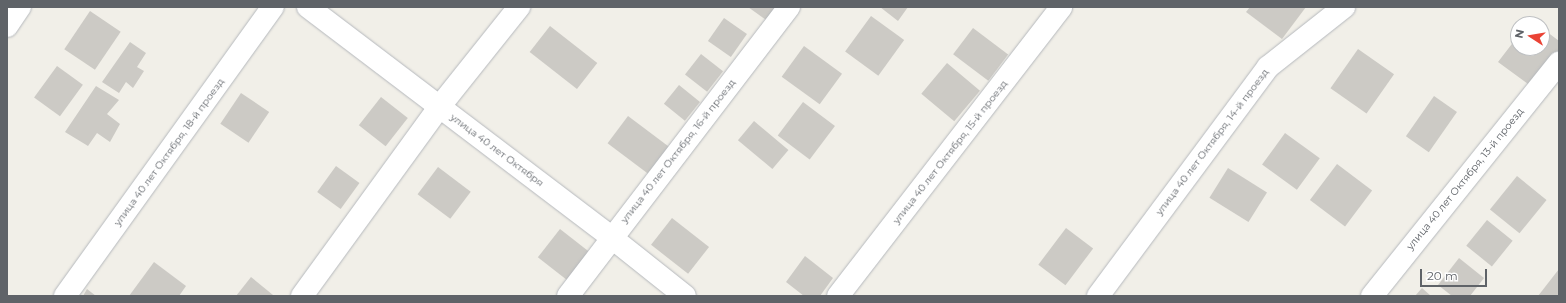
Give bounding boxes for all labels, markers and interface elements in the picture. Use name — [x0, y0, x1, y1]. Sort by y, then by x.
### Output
north arrow — [1510, 16, 1550, 56]
text: N — [1511, 28, 1527, 40]
street label: улица 40 лет Октября, 14-й проезд — [1153, 67, 1271, 217]
street label: улица 40 лет Октября, 18-й проезд — [111, 76, 227, 228]
street label: улица 40 лет Октября, 16-й проезд — [618, 77, 738, 225]
street label: улица 40 лет Октября, 15-й проезд — [890, 78, 1010, 226]
street label: улица 40 лет Октября, 13-й проезд — [1404, 106, 1526, 252]
street label: улица 40 лет Октября — [448, 111, 546, 189]
scale bar — [1422, 261, 1489, 287]
text: 20 m — [1427, 268, 1458, 283]

